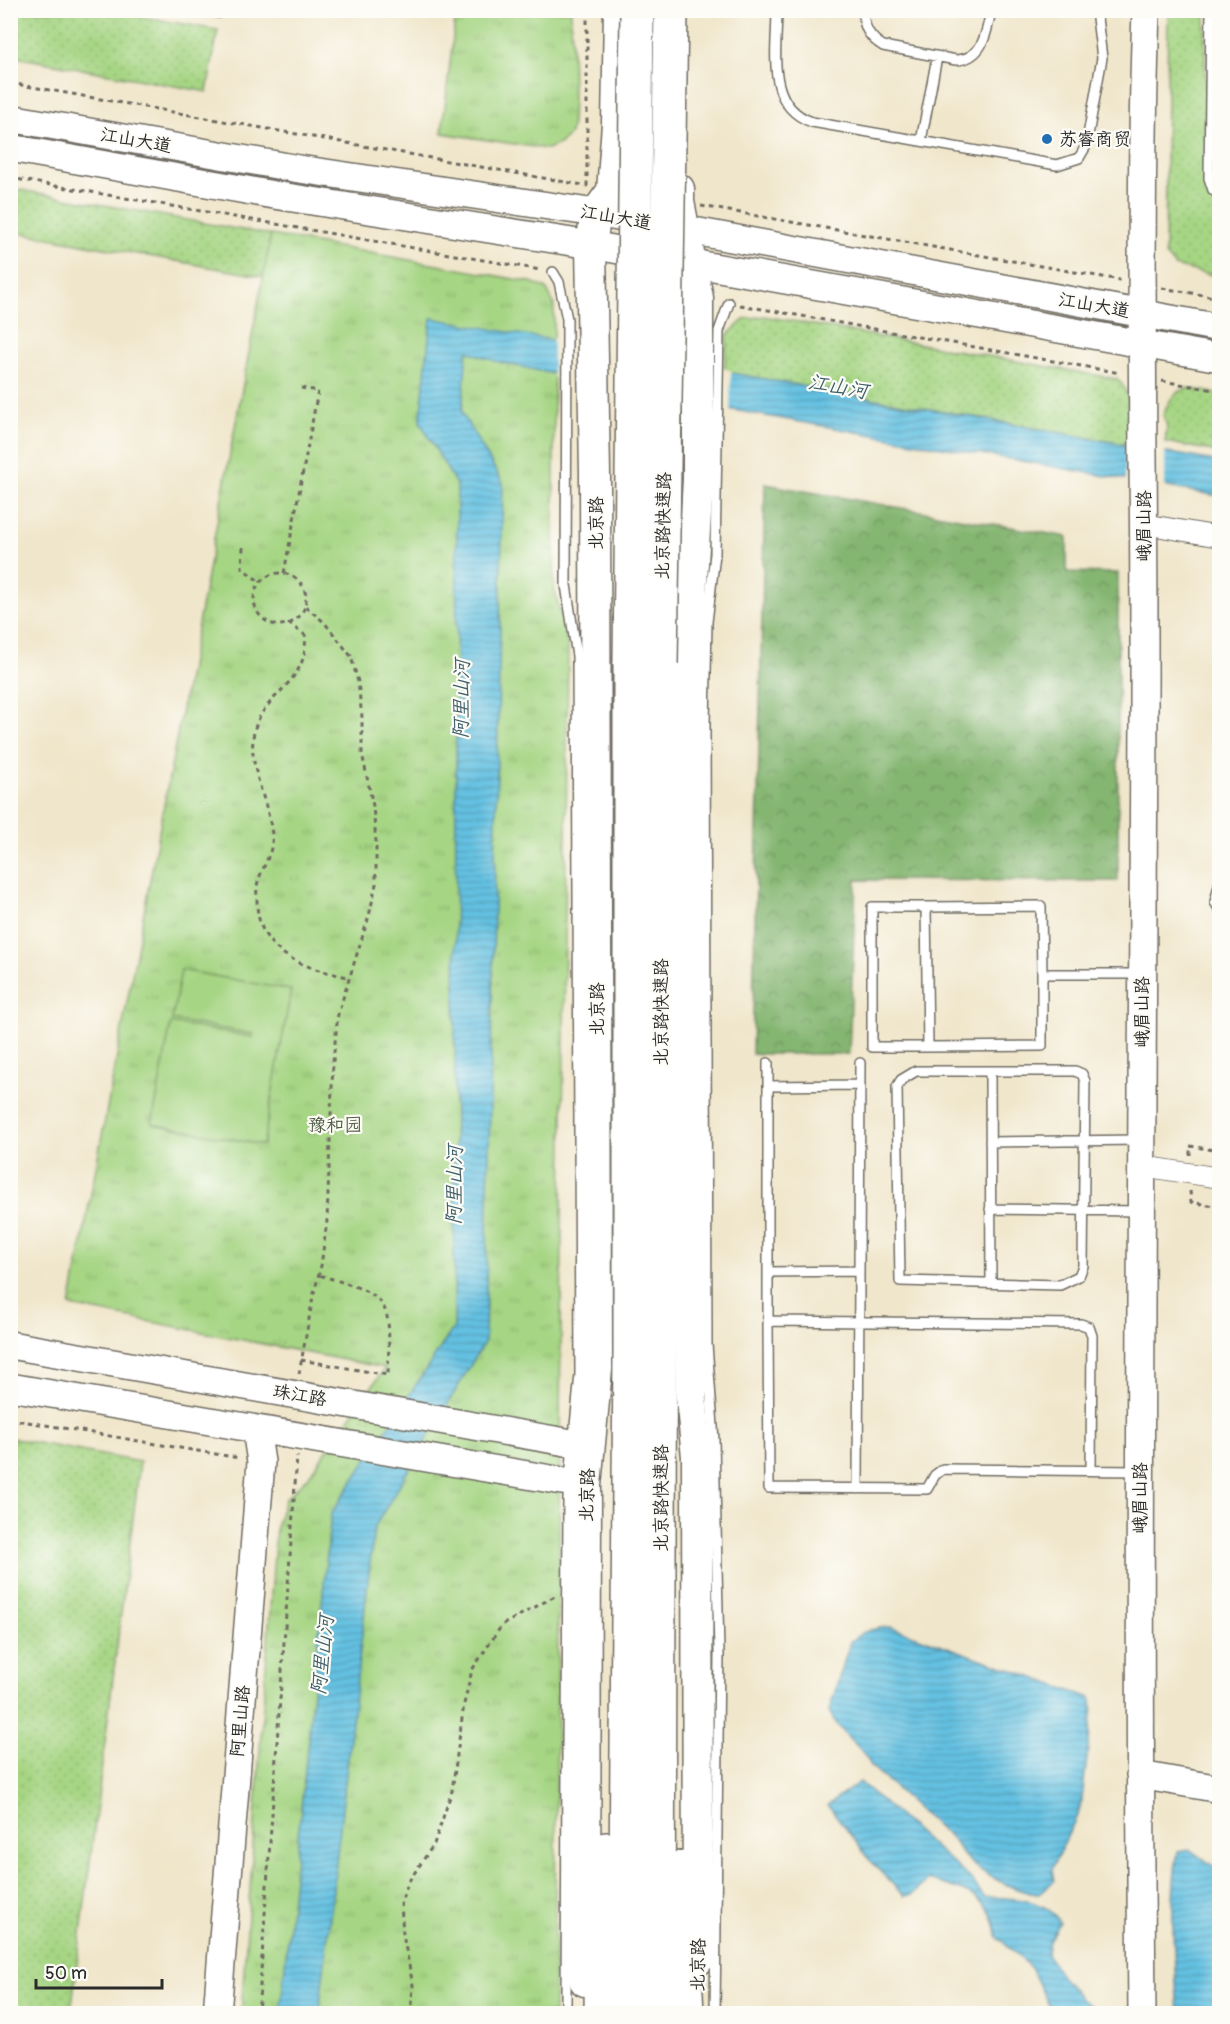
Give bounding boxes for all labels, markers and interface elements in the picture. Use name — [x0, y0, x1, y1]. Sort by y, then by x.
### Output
street label: 江山大道 — [98, 123, 173, 158]
place label: 苏睿商贸 — [1059, 128, 1131, 151]
marker: 苏睿商贸 — [1040, 132, 1054, 146]
street label: 江山大道 — [578, 200, 653, 235]
street label: 江山大道 — [1056, 288, 1131, 323]
water label: 江山河 — [806, 369, 873, 405]
street label: 北京路快速路 — [651, 472, 676, 580]
street label: 峨眉山路 — [1133, 490, 1156, 562]
street label: 北京路 — [585, 496, 608, 550]
water label: 阿里山河 — [448, 656, 475, 739]
street label: 北京路快速路 — [650, 958, 673, 1066]
street label: 峨眉山路 — [1131, 976, 1154, 1048]
street label: 北京路 — [586, 982, 609, 1036]
park label: 豫和园 — [308, 1114, 362, 1137]
water label: 阿里山河 — [441, 1142, 468, 1225]
street label: 珠江路 — [271, 1379, 328, 1412]
street label: 北京路快速路 — [650, 1444, 673, 1552]
street label: 峨眉山路 — [1129, 1462, 1152, 1534]
street label: 北京路 — [575, 1468, 600, 1522]
water label: 阿里山河 — [306, 1611, 339, 1696]
street label: 阿里山路 — [226, 1684, 255, 1758]
street label: 北京路 — [687, 1938, 710, 1992]
scale bar — [36, 1952, 162, 1990]
text: 50 m — [45, 1962, 87, 1985]

